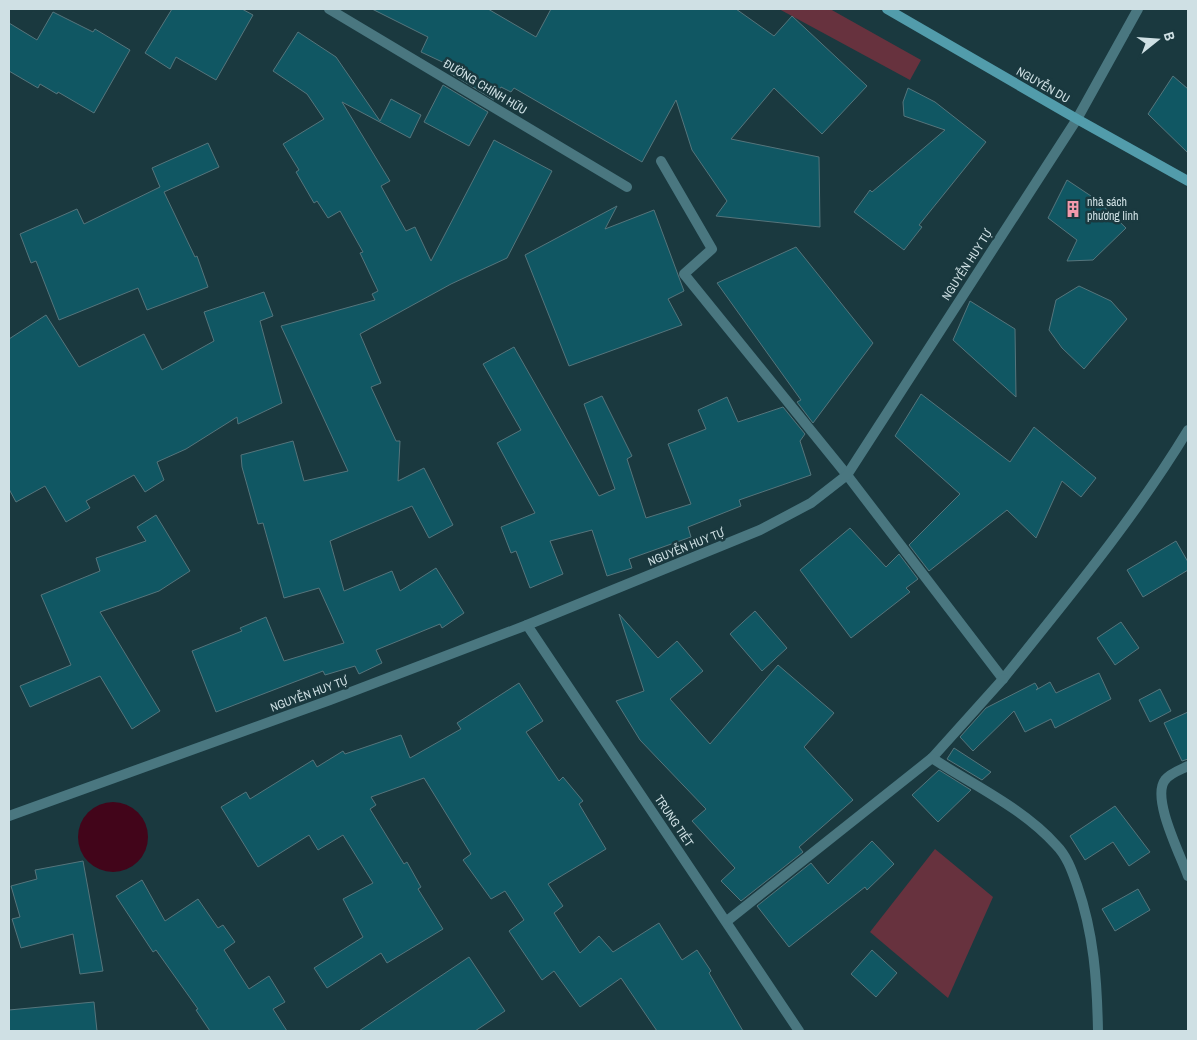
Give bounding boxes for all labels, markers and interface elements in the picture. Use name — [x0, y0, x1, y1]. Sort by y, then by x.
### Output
north arrow — [1132, 15, 1182, 65]
text: B — [1160, 30, 1179, 43]
street label: ĐƯỜNG CHÍNH HỮU — [440, 56, 530, 118]
street label: NGUYỄN DU — [1013, 62, 1073, 107]
place label: nhà sách phương linh — [1087, 194, 1138, 224]
building icon: nhà sách phương linh — [1063, 199, 1083, 219]
street label: NGUYỄN HUY TỰ — [937, 225, 996, 303]
street label: NGUYỄN HUY TỰ — [645, 523, 727, 570]
street label: NGUYỄN HUY TỰ — [268, 671, 351, 715]
street label: TRUNG TIẾT — [651, 791, 699, 850]

